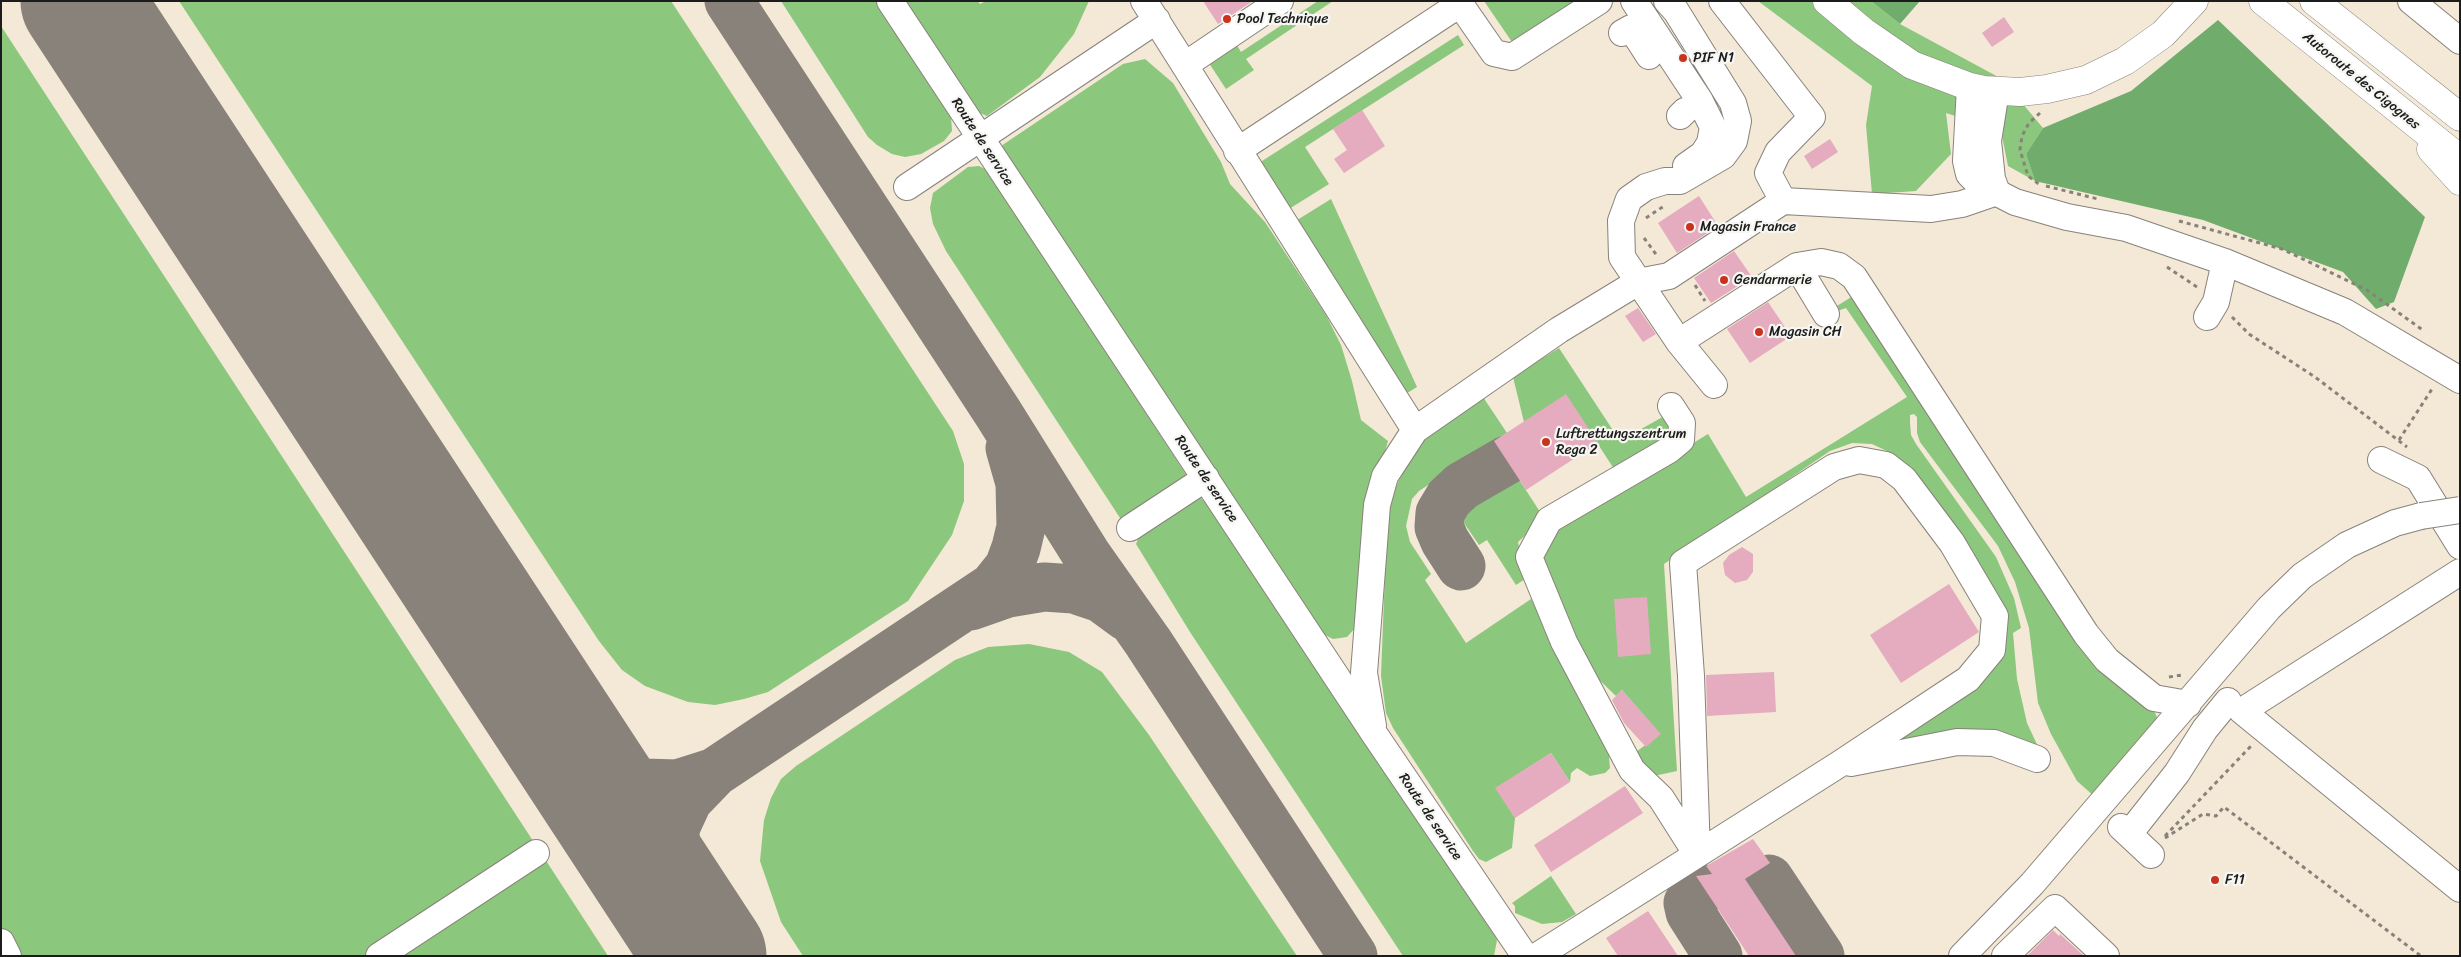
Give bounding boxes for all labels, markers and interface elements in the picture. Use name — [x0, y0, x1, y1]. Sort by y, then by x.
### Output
place label: Pool Technique — [1237, 11, 1328, 27]
marker: Pool Technique — [1221, 13, 1233, 25]
street label: Autoroute des Cigognes — [2299, 29, 2423, 133]
place label: PIF N1 — [1693, 50, 1734, 66]
marker: PIF N1 — [1677, 52, 1689, 64]
street label: Route de service — [947, 95, 1017, 189]
place label: Magasin France — [1700, 219, 1796, 235]
marker: Magasin France — [1684, 221, 1696, 233]
place label: Gendarmerie — [1734, 272, 1812, 288]
marker: Gendarmerie — [1718, 274, 1730, 286]
place label: Magasin CH — [1769, 324, 1842, 340]
marker: Magasin CH — [1753, 326, 1765, 338]
place label: Luftrettungszentrum Rega 2 — [1556, 426, 1686, 458]
street label: Route de service — [1171, 432, 1241, 526]
marker: Luftrettungszentrum Rega 2 — [1540, 436, 1552, 448]
street label: Route de service — [1395, 770, 1465, 864]
place label: F11 — [2225, 872, 2245, 888]
marker: F11 — [2209, 874, 2221, 886]

